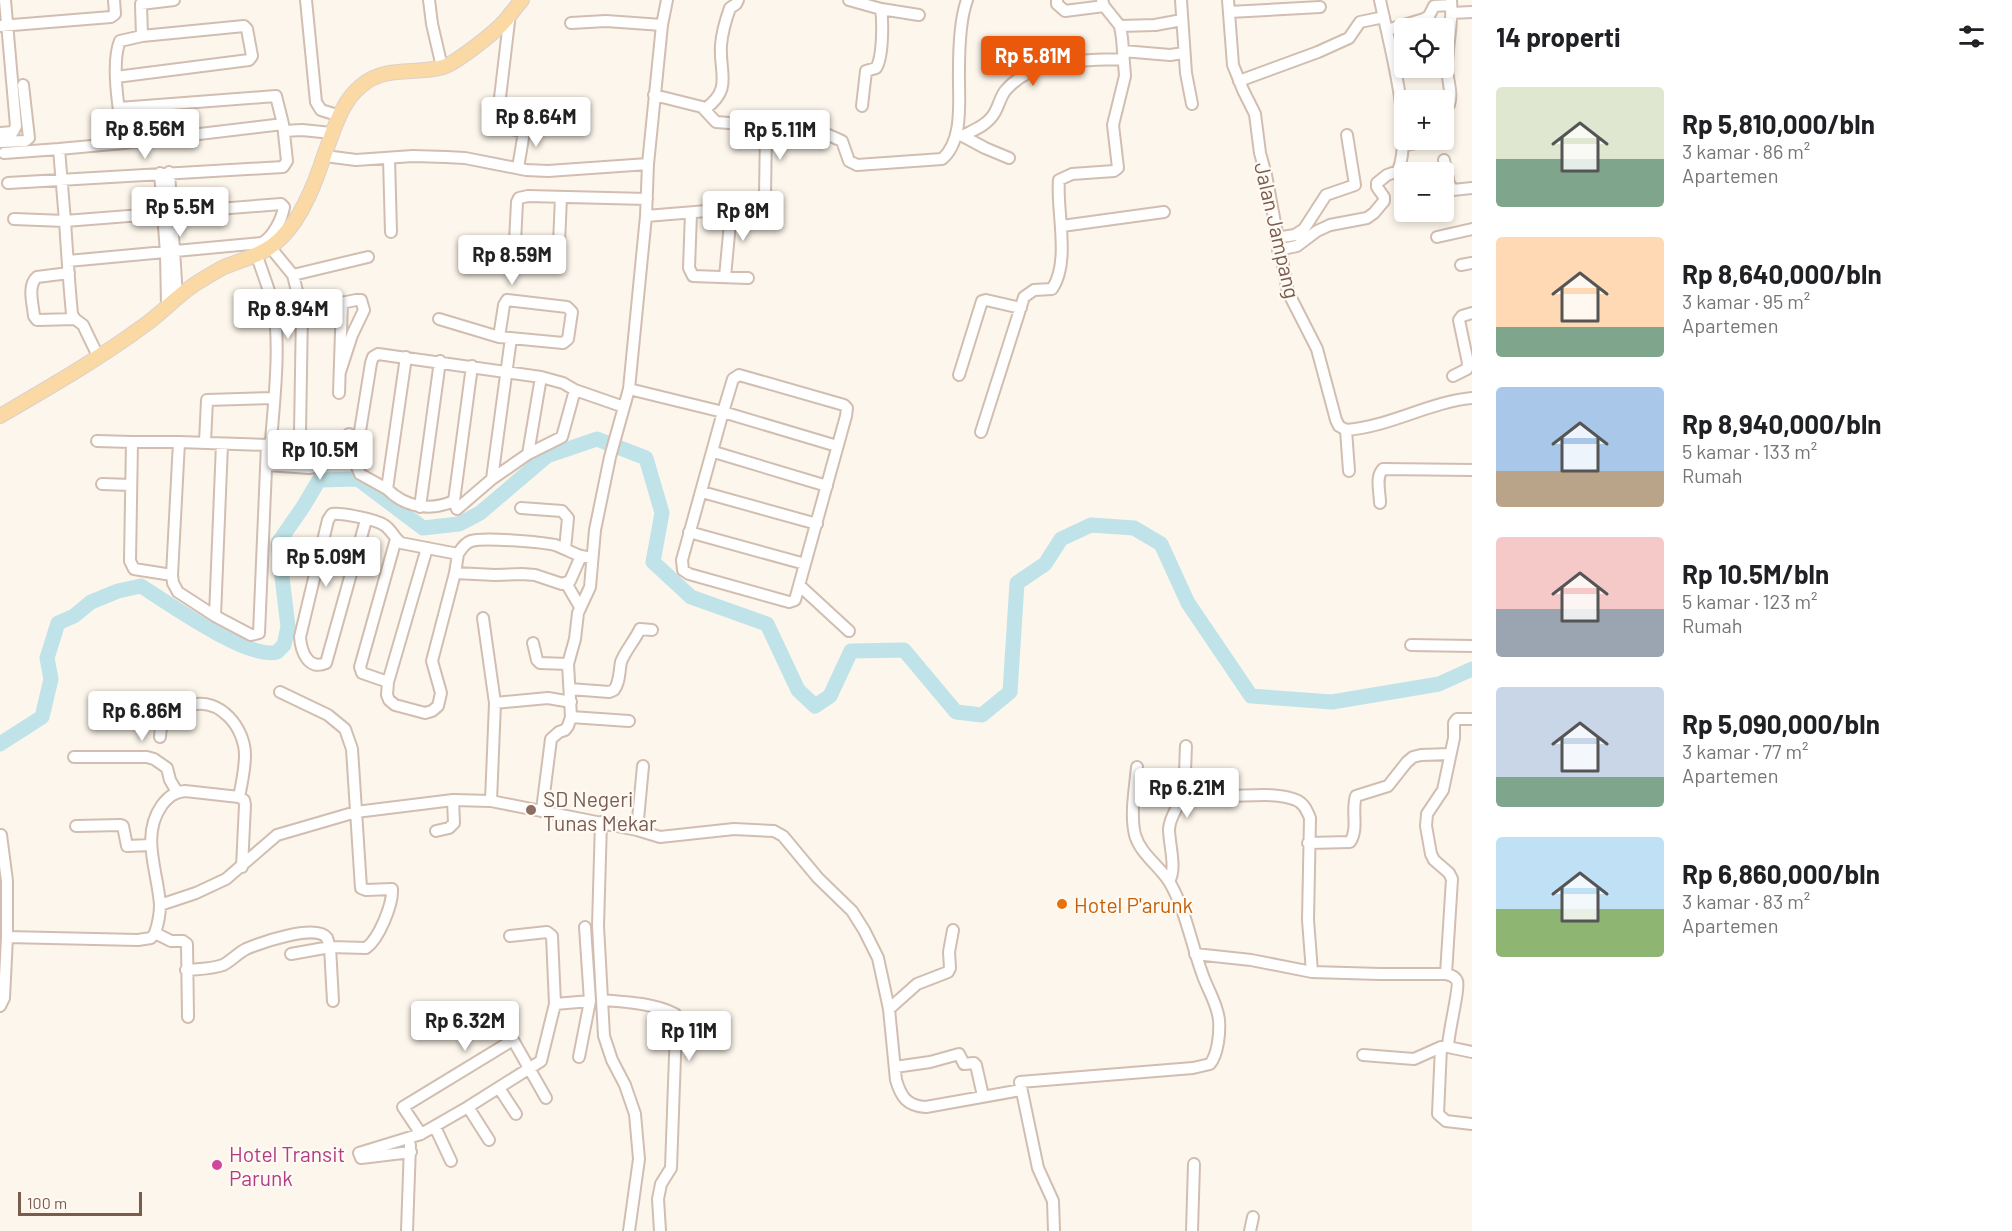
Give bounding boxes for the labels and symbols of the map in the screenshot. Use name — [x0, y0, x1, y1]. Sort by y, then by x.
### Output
pin: Rp 5.81M — [971, 36, 1095, 87]
pin: Rp 8.64M — [474, 97, 598, 148]
pin: Rp 8.56M — [83, 109, 207, 160]
pin: Rp 5.11M — [718, 110, 842, 161]
street label: Jalan Jampang — [1250, 159, 1306, 301]
pin: Rp 5.5M — [125, 187, 235, 238]
pin: Rp 8M — [701, 191, 785, 242]
pin: Rp 8.59M — [450, 235, 574, 286]
pin: Rp 8.94M — [226, 289, 350, 340]
pin: Rp 10.5M — [258, 430, 382, 481]
pin: Rp 5.09M — [264, 537, 388, 588]
pin: Rp 6.86M — [80, 691, 204, 742]
pin: Rp 6.21M — [1125, 768, 1249, 819]
place label: SD Negeri Tunas Mekar — [543, 786, 657, 835]
marker: SD Negeri Tunas Mekar — [524, 803, 538, 817]
place label: Hotel P'arunk — [1074, 892, 1193, 917]
marker: Hotel P'arunk — [1055, 897, 1069, 911]
pin: Rp 6.32M — [403, 1001, 527, 1052]
pin: Rp 11M — [640, 1011, 738, 1062]
place label: Hotel Transit Parunk — [229, 1141, 345, 1190]
marker: Hotel Transit Parunk — [210, 1158, 224, 1172]
scale bar — [18, 1189, 142, 1216]

